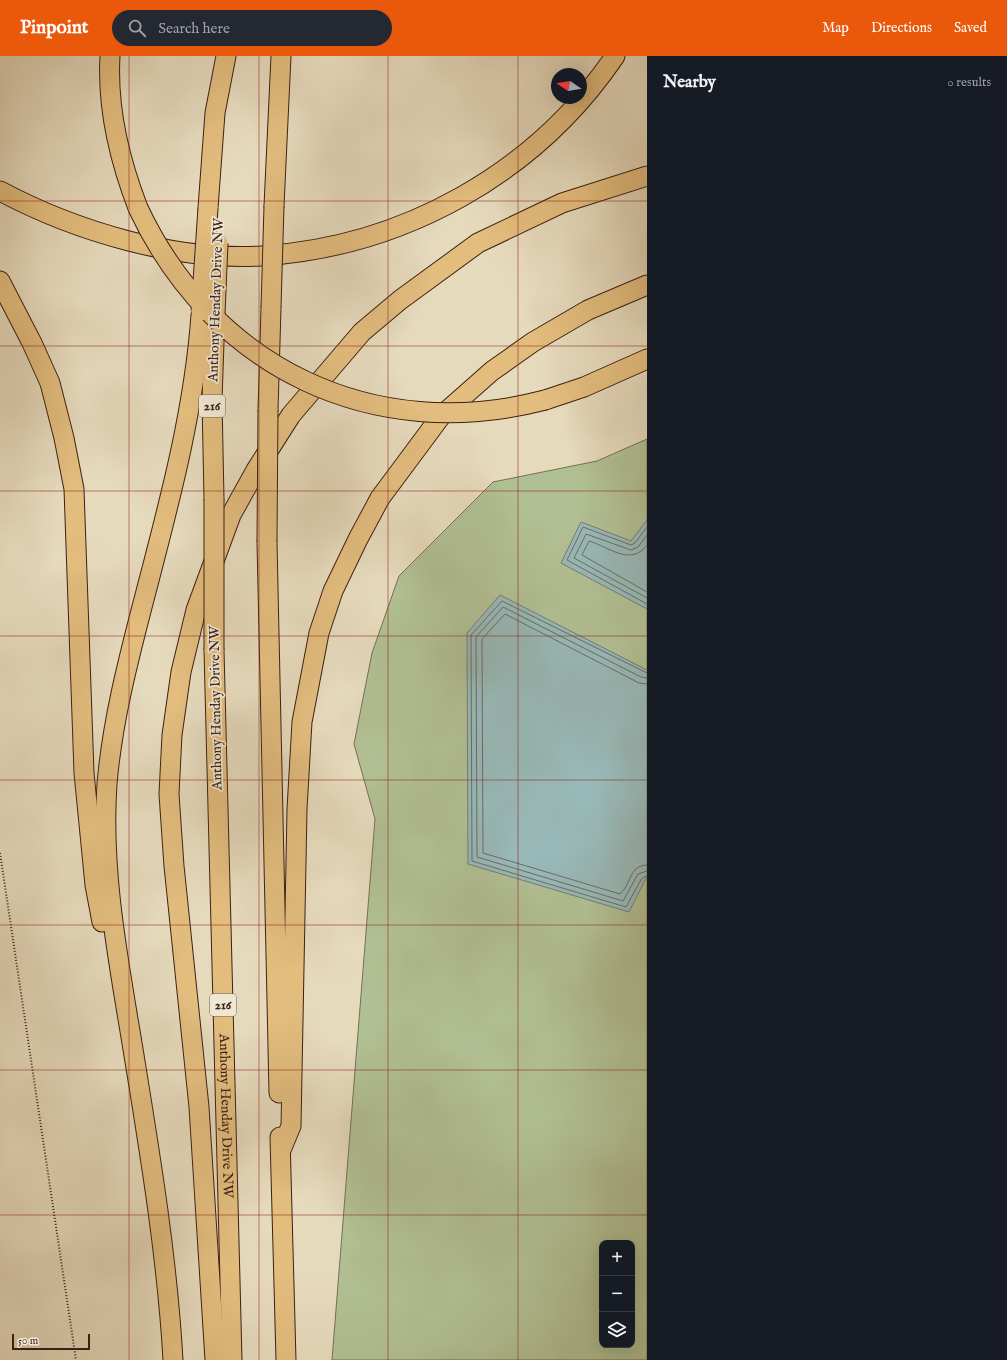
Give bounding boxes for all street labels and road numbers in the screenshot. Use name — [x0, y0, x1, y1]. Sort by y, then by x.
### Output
street label: Anthony Henday Drive NW — [204, 217, 228, 383]
road number: 216 — [199, 395, 225, 417]
street label: Anthony Henday Drive NW — [206, 625, 226, 791]
road number: 216 — [210, 994, 236, 1016]
street label: Anthony Henday Drive NW — [215, 1033, 237, 1199]

